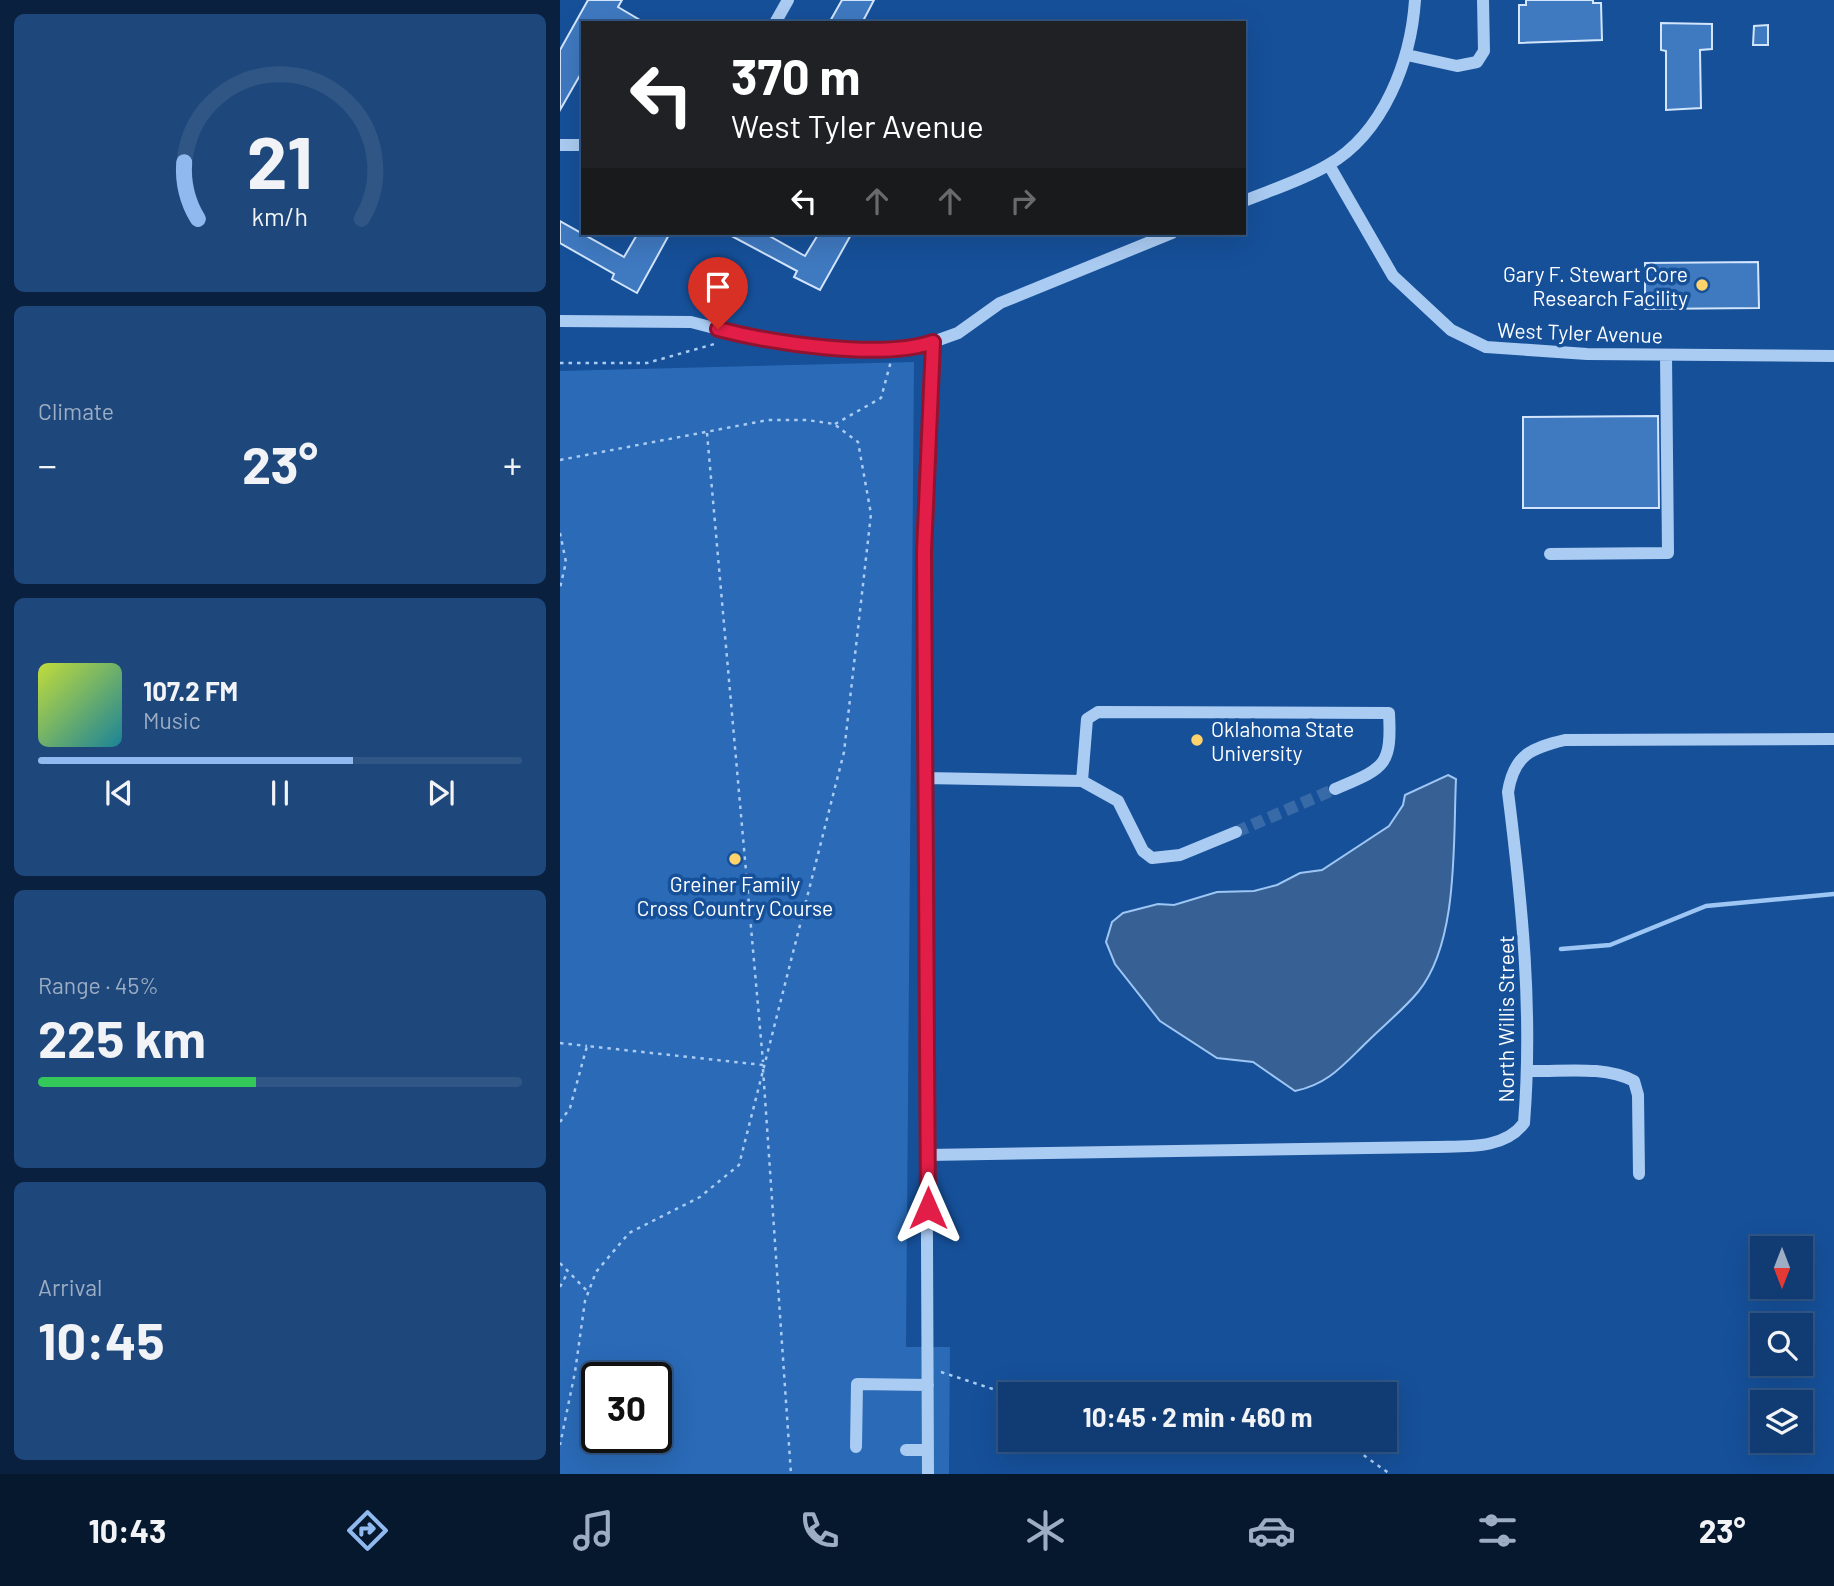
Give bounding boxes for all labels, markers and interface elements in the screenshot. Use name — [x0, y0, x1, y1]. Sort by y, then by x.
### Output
text: 370 m — [731, 46, 860, 105]
icon: left — [616, 49, 707, 140]
text: West Tyler Avenue — [731, 106, 984, 144]
text: 21 — [247, 116, 313, 204]
icon: left — [785, 182, 823, 220]
icon: ahead — [858, 182, 896, 220]
icon: ahead — [931, 182, 969, 220]
icon: right — [1004, 182, 1042, 220]
text: km/h — [252, 201, 308, 231]
pin — [688, 257, 748, 329]
place label: Gary F. Stewart Core Research Facility — [1503, 261, 1688, 310]
icon: arrive — [699, 268, 737, 306]
marker: Gary F. Stewart Core Research Facility — [1694, 277, 1710, 293]
street label: West Tyler Avenue — [1497, 317, 1663, 347]
text: Climate — [38, 397, 114, 425]
text: 23° — [242, 432, 318, 494]
text: − — [38, 441, 57, 487]
text: + — [503, 441, 522, 487]
text: 107.2 FM — [143, 675, 238, 706]
text: Music — [143, 706, 201, 734]
place label: Oklahoma State University — [1211, 716, 1354, 765]
marker: Oklahoma State University — [1189, 732, 1205, 748]
icon: previous — [100, 774, 138, 812]
icon: pause — [261, 774, 299, 812]
icon: next — [422, 774, 460, 812]
marker: Greiner Family Cross Country Course — [727, 851, 743, 867]
place label: Greiner Family Cross Country Course — [637, 871, 833, 920]
street label: North Willis Street — [1493, 935, 1518, 1103]
text: Range · 45% — [38, 971, 159, 999]
text: 225 km — [38, 1006, 206, 1068]
position arrow — [891, 1171, 965, 1245]
north arrow — [1750, 1236, 1813, 1298]
map controls — [1750, 1236, 1813, 1453]
text: Arrival — [38, 1273, 102, 1301]
text: 10:45 — [38, 1308, 164, 1370]
button: search — [1750, 1313, 1813, 1376]
speed limit sign: 30 — [581, 1362, 672, 1453]
button: layers — [1750, 1390, 1813, 1453]
text: 10:45 · 2 min · 460 m — [1083, 1401, 1313, 1432]
icon: directions — [343, 1506, 392, 1555]
icon: music — [569, 1506, 618, 1555]
icon: phone — [795, 1506, 844, 1555]
icon: climate — [1021, 1506, 1070, 1555]
icon: car — [1247, 1506, 1296, 1555]
icon: filters — [1473, 1506, 1522, 1555]
text: 10:43 — [88, 1511, 166, 1549]
text: 23° — [1699, 1511, 1745, 1549]

